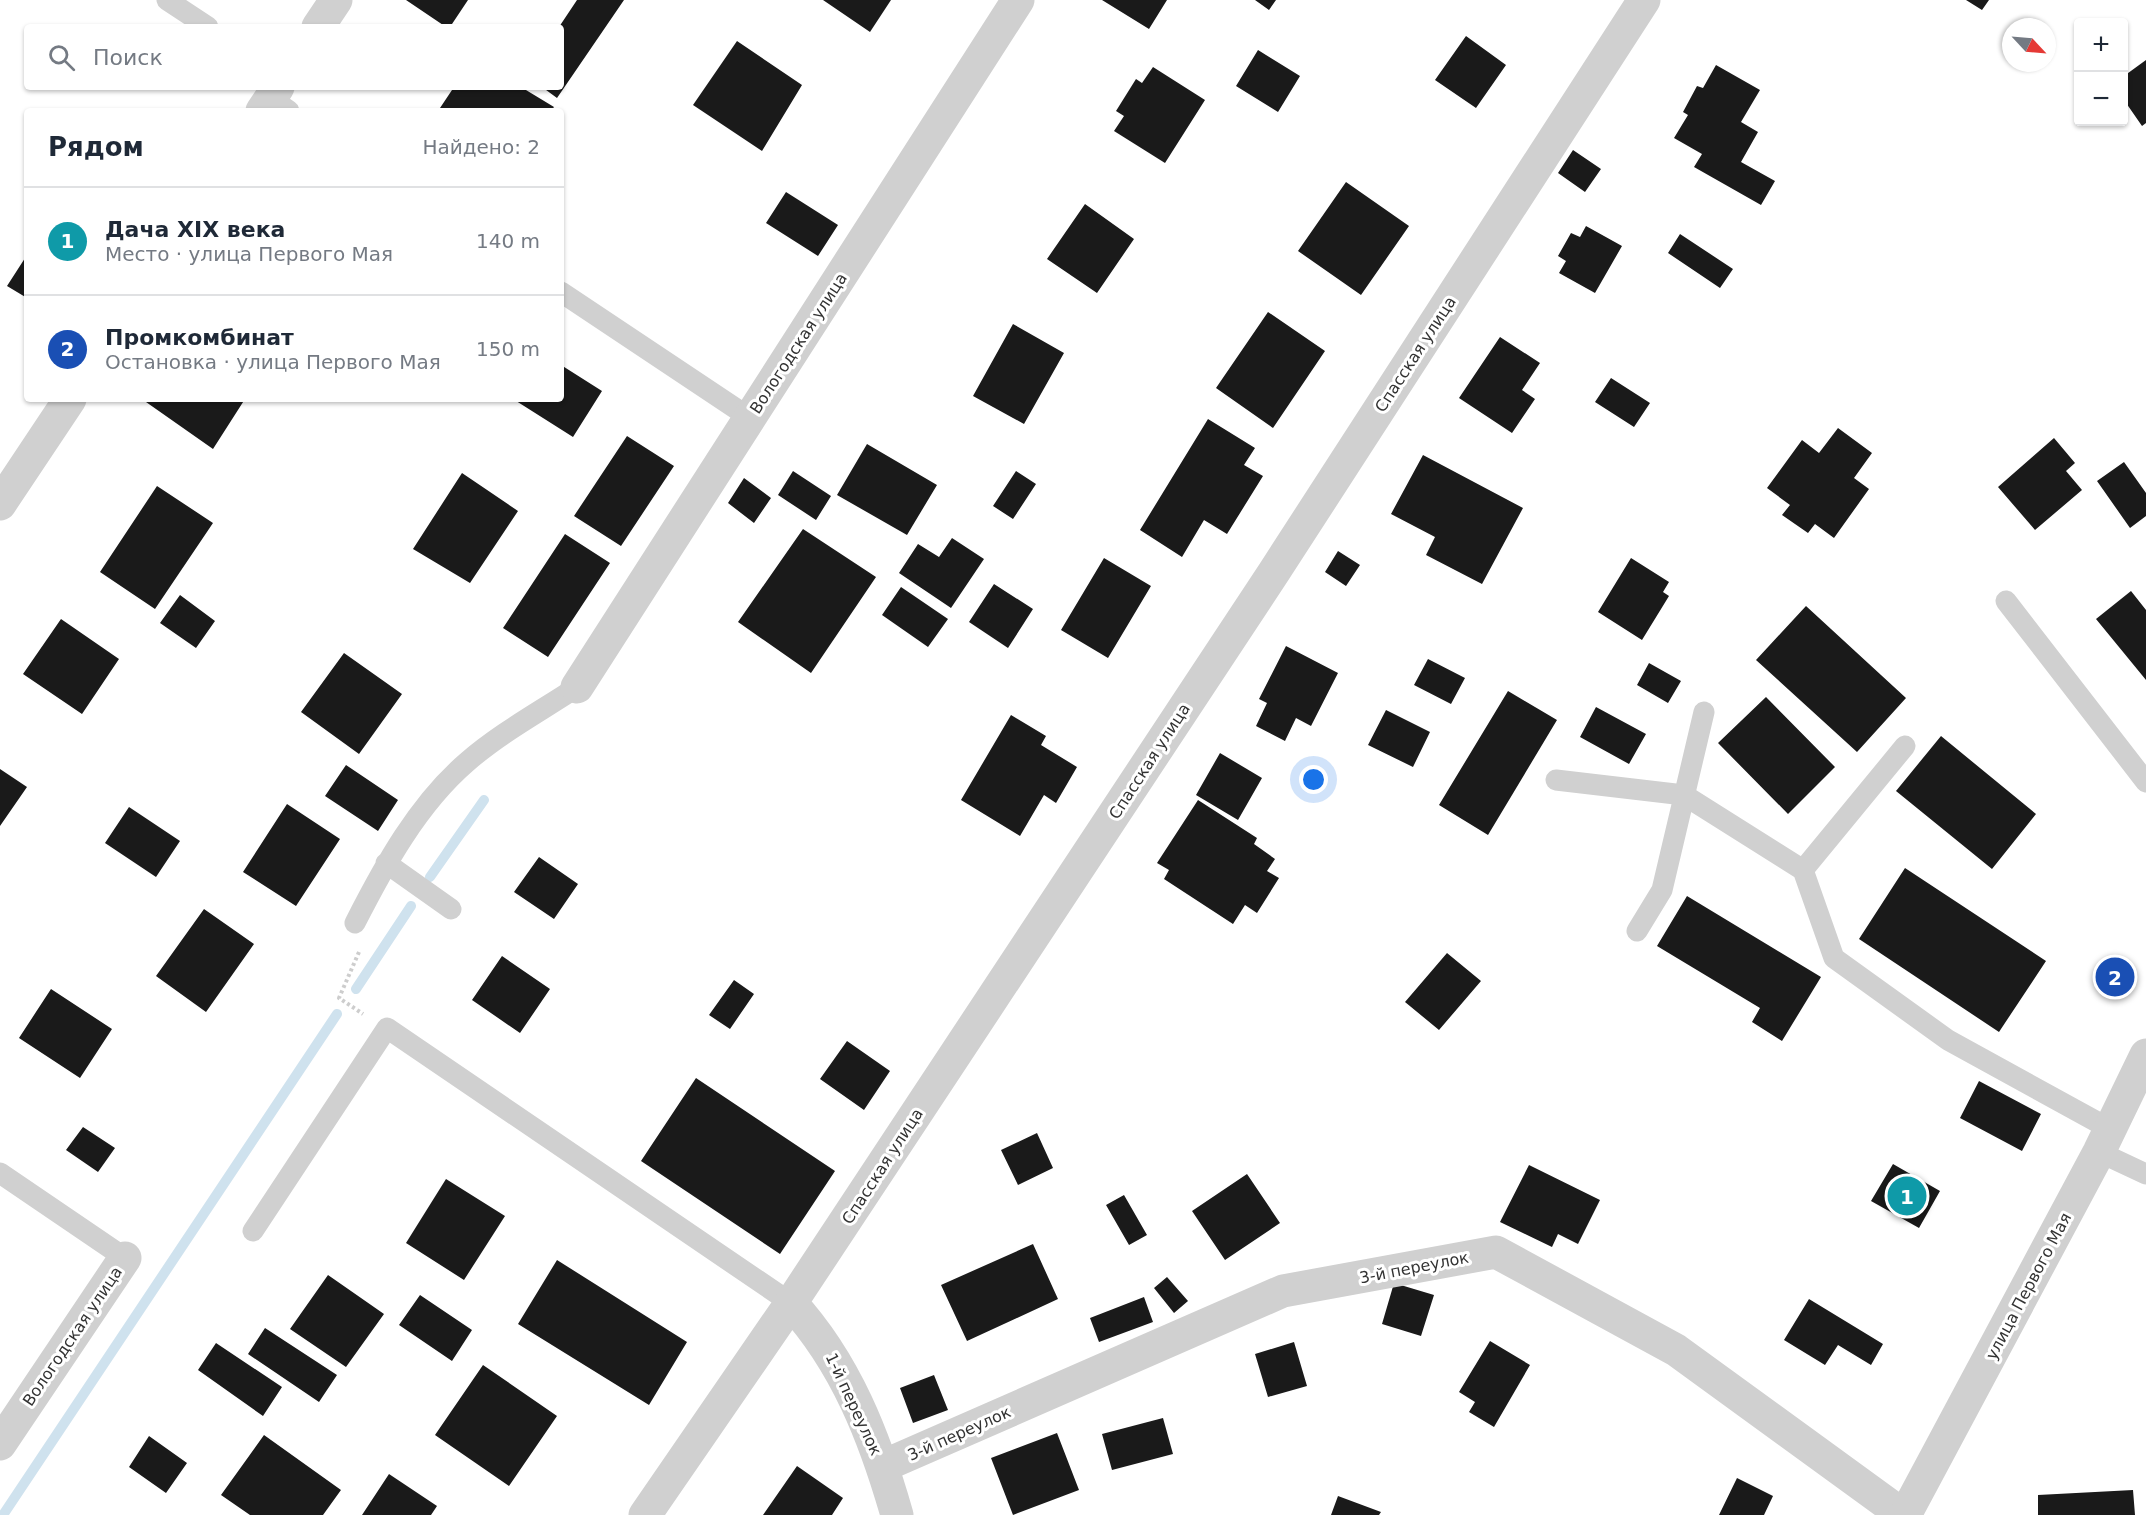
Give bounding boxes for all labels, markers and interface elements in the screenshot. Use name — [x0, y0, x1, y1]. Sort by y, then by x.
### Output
north arrow — [2002, 18, 2056, 72]
map controls — [2074, 18, 2128, 126]
button: + — [2074, 18, 2128, 72]
search box — [24, 24, 564, 90]
icon: search — [45, 41, 78, 74]
text: Поиск — [93, 45, 163, 70]
button: − — [2074, 72, 2128, 126]
text: Рядом — [48, 132, 144, 162]
text: Найдено: 2 — [422, 135, 540, 159]
text: Дача XIX века — [105, 217, 285, 242]
text: 1 — [61, 229, 74, 253]
text: 140 m — [476, 229, 540, 253]
text: Место · улица Первого Мая — [105, 242, 393, 266]
street label: Вологодская улица — [746, 269, 851, 417]
street label: Спасская улица — [1371, 293, 1460, 416]
text: Промкомбинат — [105, 325, 294, 350]
text: 2 — [61, 337, 74, 361]
text: 150 m — [476, 337, 540, 361]
text: Остановка · улица Первого Мая — [105, 350, 441, 374]
street label: Спасская улица — [1105, 700, 1194, 823]
your location — [1299, 765, 1328, 794]
pin: 2 — [2096, 954, 2134, 1000]
street label: Спасская улица — [838, 1105, 927, 1228]
pin: 1 — [1888, 1174, 1926, 1218]
street label: улица Первого Мая — [1982, 1210, 2075, 1363]
street label: 3-й переулок — [1358, 1248, 1471, 1287]
street label: Вологодская улица — [19, 1263, 126, 1409]
street label: 1-й переулок — [822, 1350, 886, 1459]
street label: 3-й переулок — [905, 1402, 1014, 1465]

